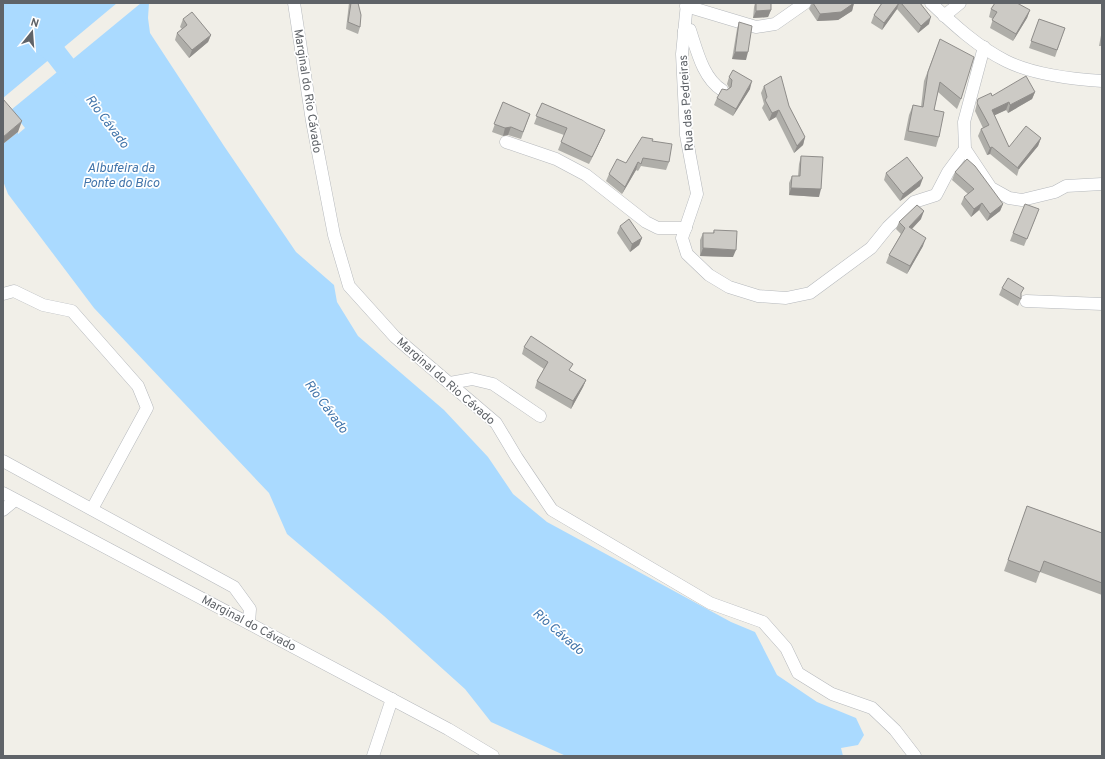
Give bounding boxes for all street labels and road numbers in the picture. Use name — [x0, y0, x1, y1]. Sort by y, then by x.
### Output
street label: Marginal do Rio Cávado — [289, 28, 325, 155]
street label: Rua das Pedreiras — [676, 54, 698, 152]
street label: Marginal do Rio Cávado — [393, 335, 498, 429]
street label: Marginal do Cávado — [198, 592, 299, 656]

